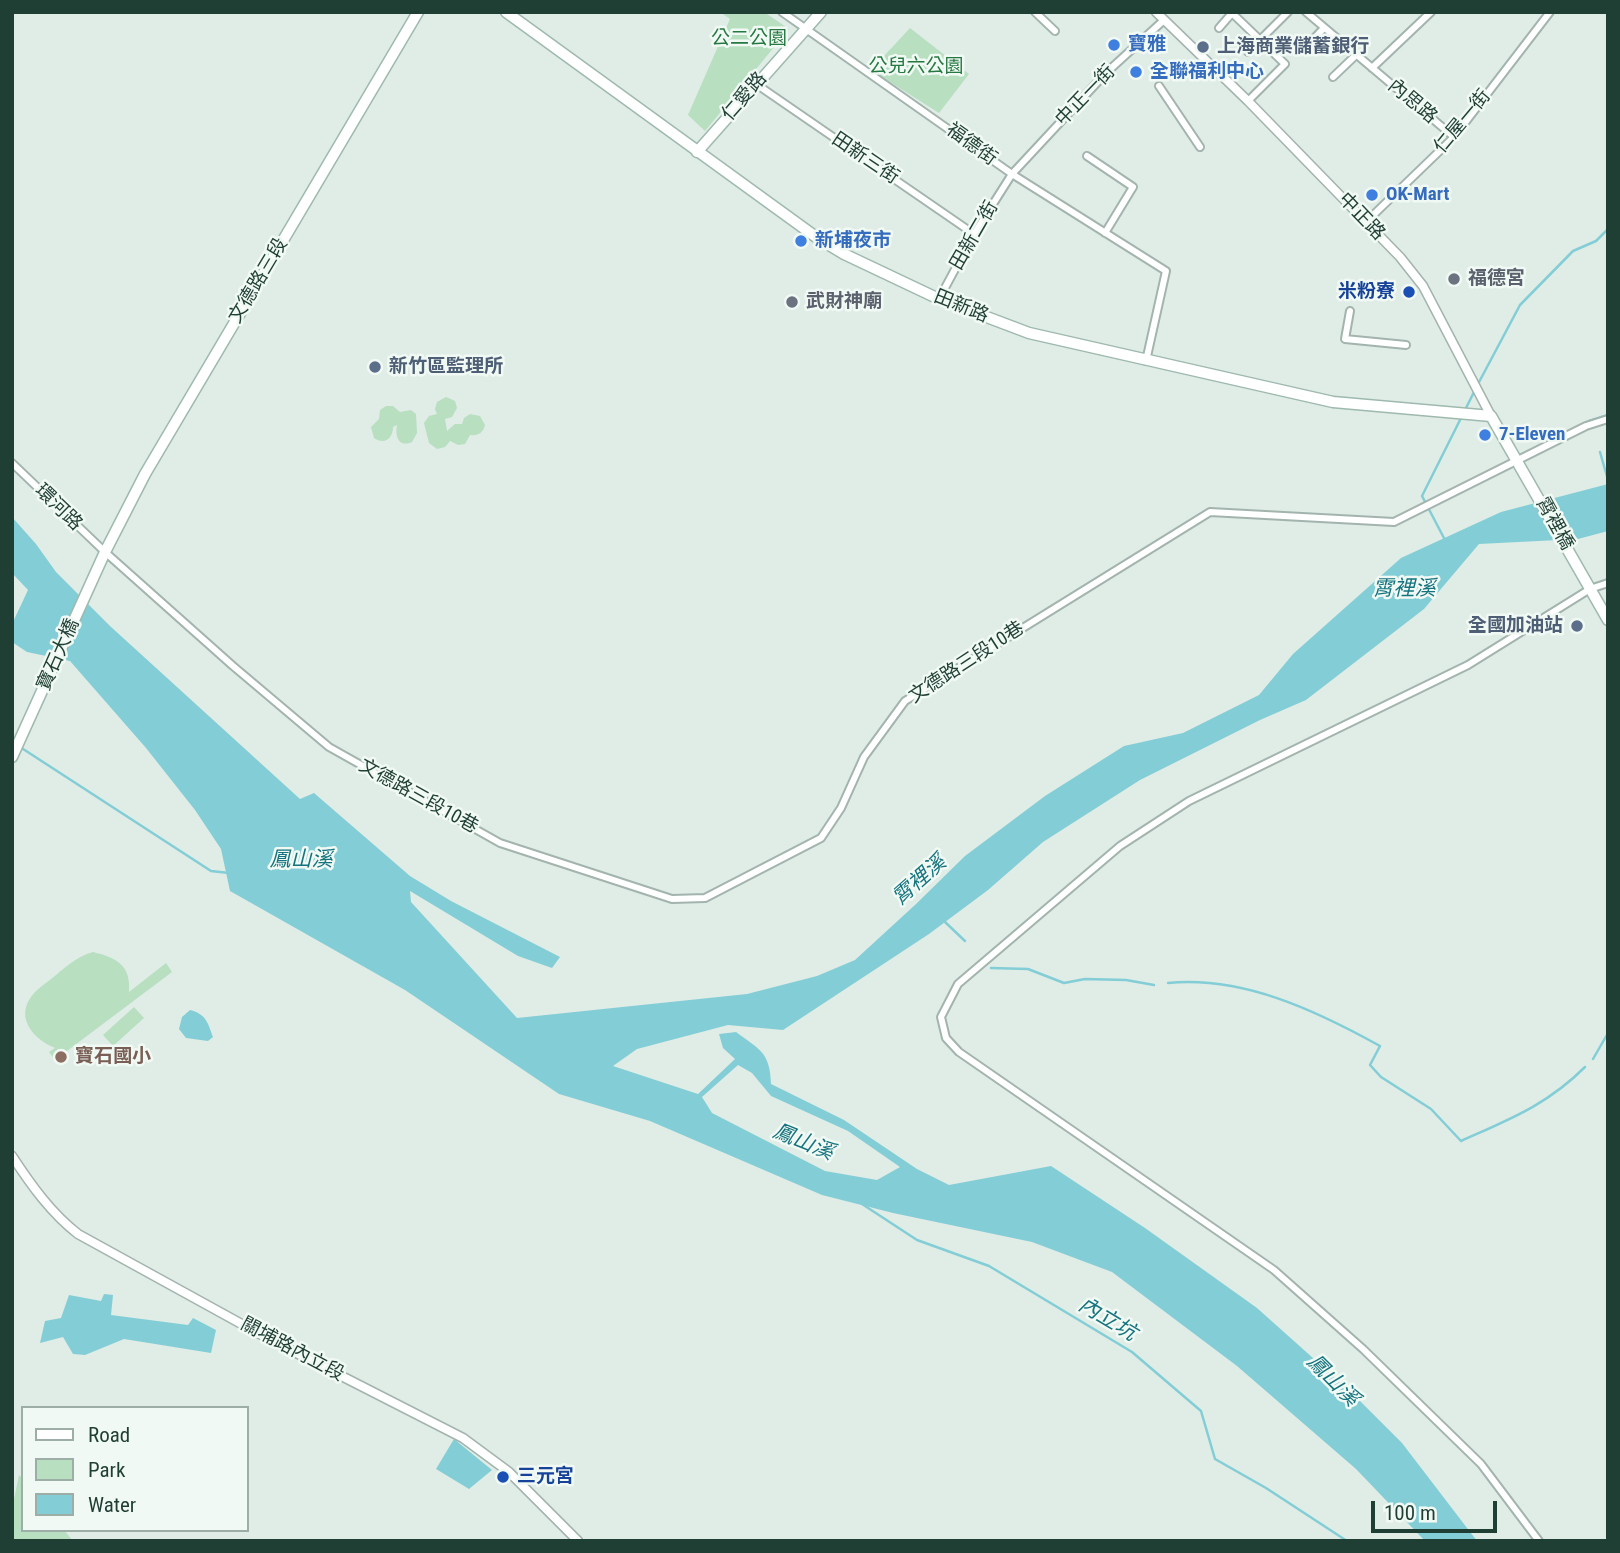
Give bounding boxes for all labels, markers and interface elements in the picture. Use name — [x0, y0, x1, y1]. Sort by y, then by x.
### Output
park label: 公二公園 — [711, 28, 787, 50]
place label: 寶雅 — [1128, 34, 1166, 56]
place label: 上海商業儲蓄銀行 — [1217, 36, 1369, 58]
marker: 寶雅 — [1106, 37, 1122, 53]
marker: 上海商業儲蓄銀行 — [1195, 39, 1211, 55]
park label: 公兒六公園 — [869, 56, 963, 78]
street label: 中正一街 — [1051, 61, 1121, 131]
place label: 全聯福利中心 — [1150, 61, 1264, 83]
marker: 全聯福利中心 — [1128, 64, 1144, 80]
street label: 仁愛路 — [718, 68, 772, 126]
street label: 內思路 — [1383, 75, 1441, 129]
street label: 仁屋一街 — [1430, 86, 1496, 158]
street label: 福德街 — [941, 119, 1001, 171]
street label: 田新三街 — [827, 128, 903, 190]
place label: OK-Mart — [1386, 184, 1449, 206]
marker: OK-Mart — [1364, 187, 1380, 203]
street label: 中正路 — [1333, 189, 1389, 245]
street label: 田新二街 — [946, 197, 1004, 275]
place label: 新埔夜市 — [815, 230, 891, 252]
marker: 新埔夜市 — [793, 233, 809, 249]
street label: 文德路三段 — [225, 234, 293, 328]
place label: 福德宮 — [1468, 268, 1525, 290]
marker: 福德宮 — [1446, 271, 1462, 287]
place label: 米粉寮 — [1338, 281, 1395, 303]
marker: 米粉寮 — [1401, 284, 1417, 300]
street label: 田新路 — [930, 286, 992, 328]
place label: 武財神廟 — [806, 291, 882, 313]
marker: 武財神廟 — [784, 294, 800, 310]
place label: 新竹區監理所 — [389, 356, 503, 378]
marker: 新竹區監理所 — [367, 359, 383, 375]
place label: 7-Eleven — [1499, 424, 1565, 446]
marker: 7-Eleven — [1477, 427, 1493, 443]
street label: 環河路 — [30, 480, 86, 536]
street label: 霄裡橋 — [1530, 494, 1578, 554]
water label: 霄裡溪 — [1373, 577, 1435, 603]
place label: 全國加油站 — [1468, 615, 1563, 637]
street label: 寶石大橋 — [33, 616, 85, 694]
street label: 文德路三段10巷 — [905, 617, 1029, 709]
marker: 全國加油站 — [1569, 618, 1585, 634]
street label: 文德路三段10巷 — [354, 755, 482, 839]
water label: 鳳山溪 — [270, 848, 332, 874]
water label: 霄裡溪 — [888, 851, 952, 911]
place label: 寶石國小 — [75, 1046, 151, 1068]
marker: 寶石國小 — [53, 1049, 69, 1065]
water label: 鳳山溪 — [769, 1120, 837, 1166]
water label: 內立坑 — [1074, 1293, 1140, 1347]
street label: 關埔路內立段 — [236, 1313, 348, 1387]
water label: 鳳山溪 — [1301, 1350, 1363, 1412]
legend — [21, 1406, 248, 1532]
text: Road — [88, 1423, 130, 1447]
text: Park — [88, 1458, 125, 1482]
place label: 三元宮 — [517, 1466, 574, 1488]
marker: 三元宮 — [495, 1469, 511, 1485]
scale bar — [1375, 1486, 1501, 1530]
text: Water — [88, 1493, 136, 1517]
text: 100 m — [1384, 1501, 1436, 1525]

